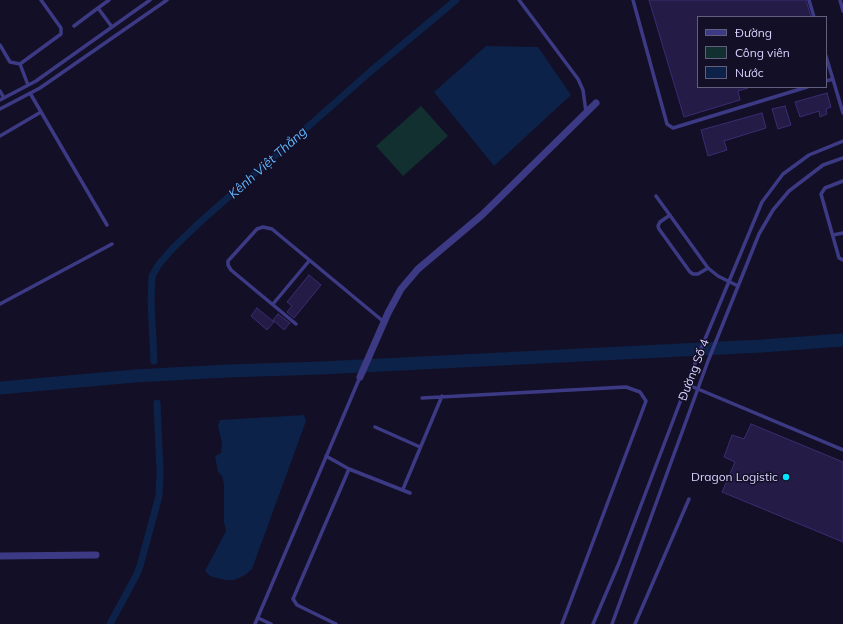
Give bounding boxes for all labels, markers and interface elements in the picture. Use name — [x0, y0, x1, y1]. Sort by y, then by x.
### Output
legend — [697, 16, 827, 88]
text: Đường — [735, 25, 772, 40]
text: Công viên — [735, 45, 790, 60]
text: Nước — [735, 65, 764, 80]
water label: Kênh Việt Thắng — [226, 124, 310, 202]
street label: Đường Số 4 — [676, 337, 712, 403]
place label: Dragon Logistic — [691, 470, 778, 484]
marker: Dragon Logistic — [781, 472, 791, 482]

